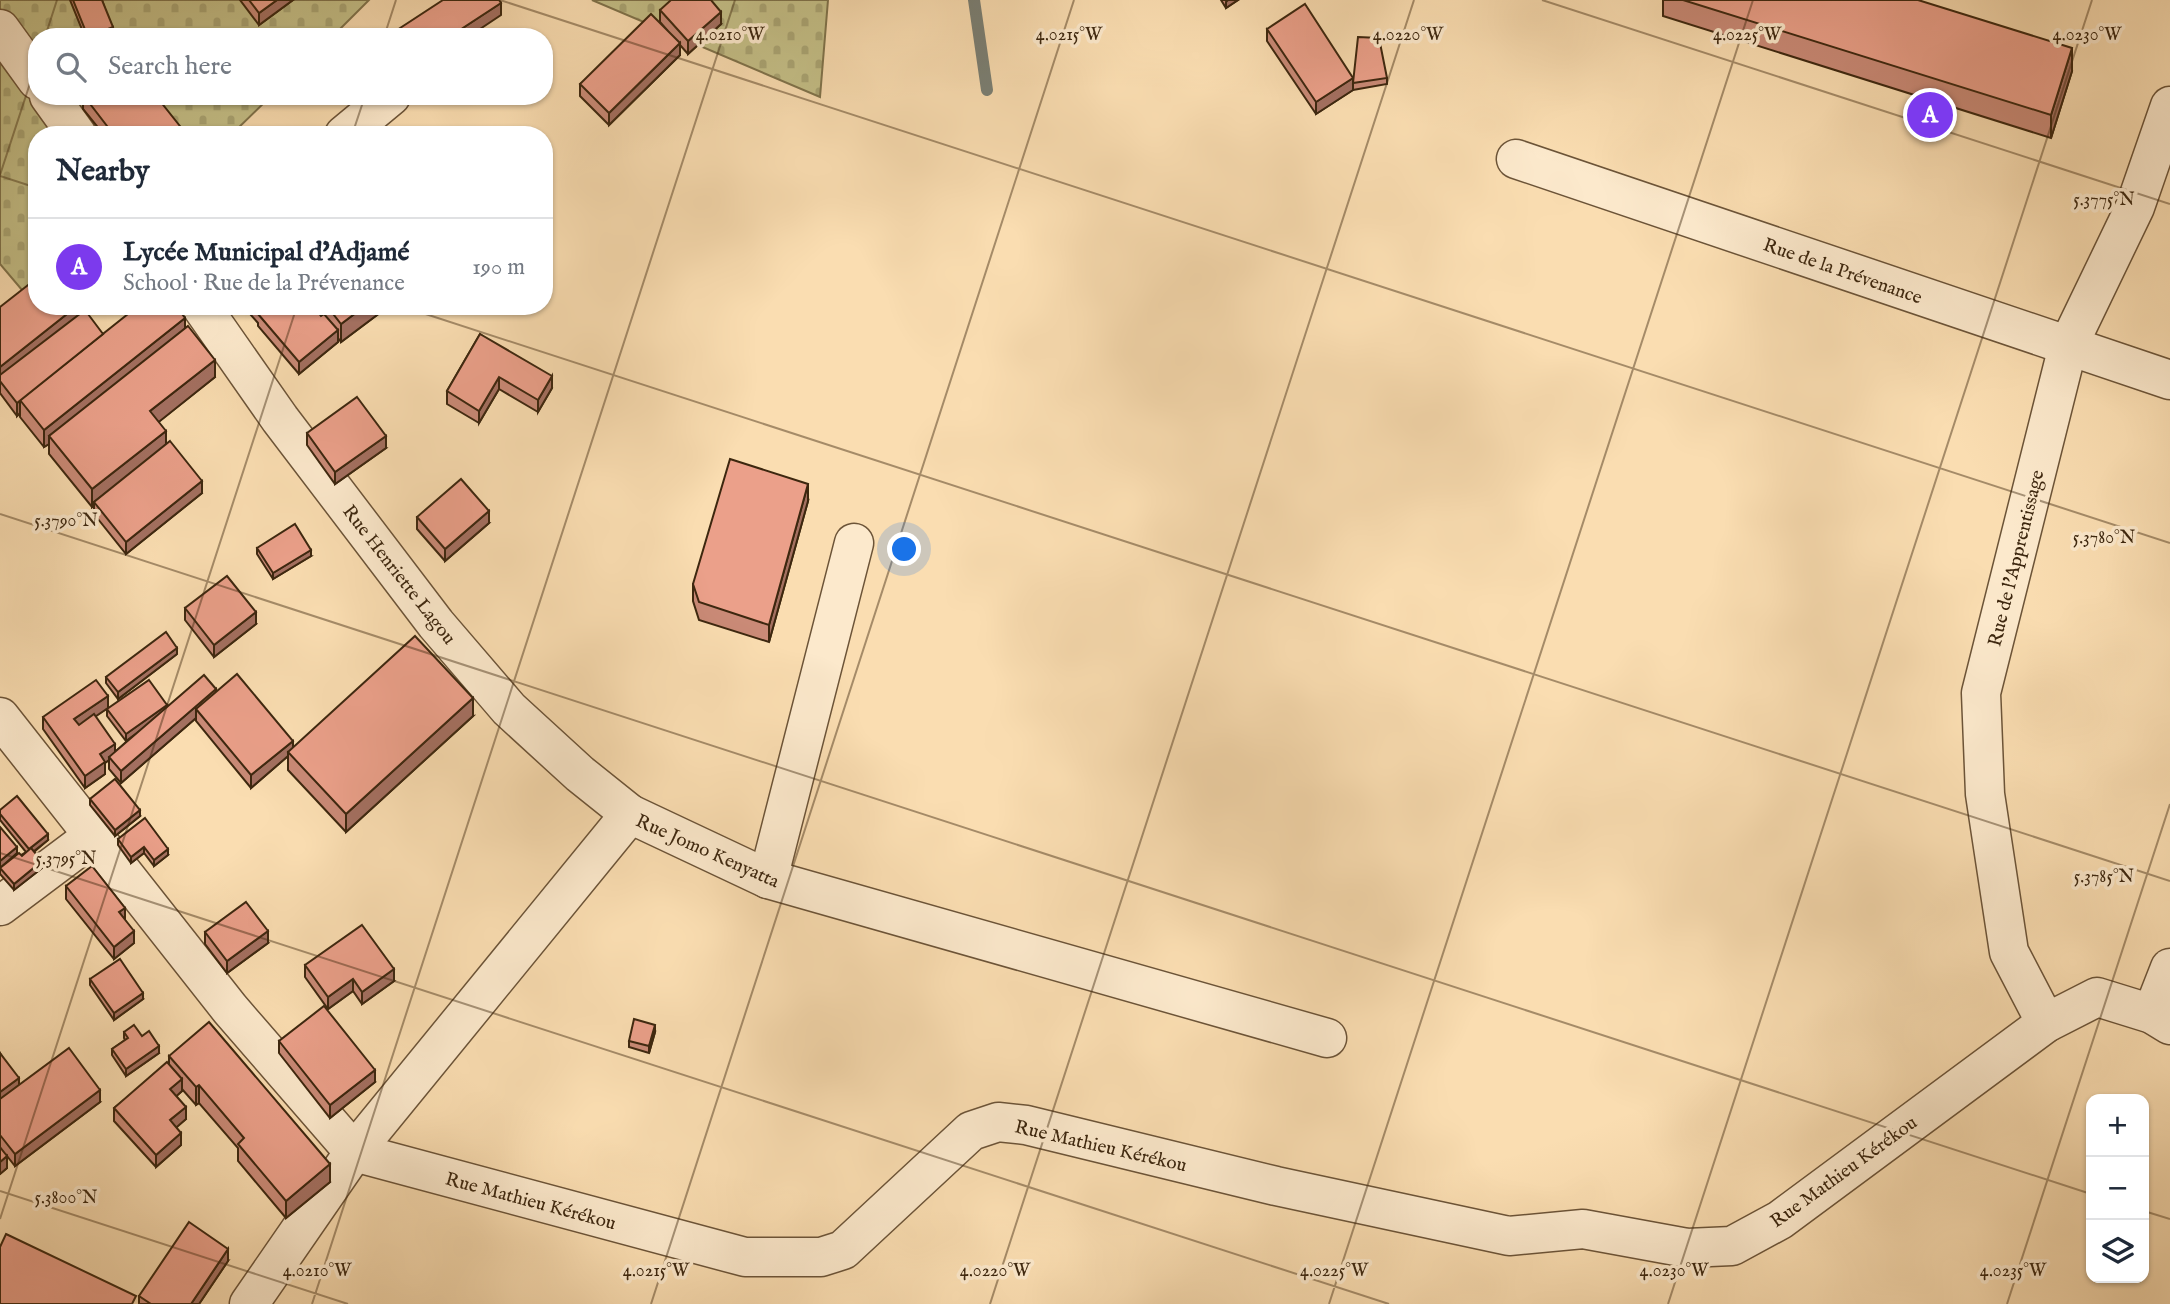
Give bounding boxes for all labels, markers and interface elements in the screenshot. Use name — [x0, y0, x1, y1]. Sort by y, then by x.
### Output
text: 4.0210°W — [696, 24, 765, 47]
text: 4.0215°W — [1036, 24, 1103, 47]
text: 4.0220°W — [1373, 24, 1444, 47]
text: 4.0225°W — [1713, 24, 1782, 47]
text: 4.0230°W — [2053, 24, 2122, 47]
search box — [28, 28, 553, 105]
icon: search — [52, 48, 90, 86]
text: Search here — [108, 50, 232, 83]
pin: A — [1907, 89, 1953, 141]
text: Nearby — [56, 153, 149, 191]
text: 5.3775°N — [2073, 189, 2135, 212]
street label: Rue de la Prévenance — [1760, 233, 1925, 310]
text: Lycée Municipal d'Adjamé — [123, 236, 409, 269]
text: A — [71, 253, 87, 282]
text: 190 m — [472, 253, 525, 282]
text: School · Rue de la Prévenance — [123, 269, 405, 298]
street label: Rue de l'Apprentissage — [1983, 467, 2051, 649]
street label: Rue Henriette Lagou — [336, 501, 460, 650]
text: 5.3790°N — [34, 510, 98, 533]
text: 5.3780°N — [2073, 527, 2136, 550]
your location — [887, 532, 921, 566]
street label: Rue Jomo Kenyatta — [632, 809, 783, 895]
text: 5.3795°N — [35, 848, 97, 871]
text: 5.3785°N — [2074, 866, 2135, 889]
map controls — [2086, 1094, 2149, 1283]
button: + — [2086, 1094, 2149, 1157]
street label: Rue Mathieu Kérékou — [1766, 1111, 1922, 1234]
street label: Rue Mathieu Kérékou — [1012, 1115, 1189, 1178]
button: − — [2086, 1157, 2149, 1220]
street label: Rue Mathieu Kérékou — [443, 1168, 619, 1236]
text: 5.3800°N — [34, 1187, 98, 1210]
button: layers — [2086, 1220, 2149, 1283]
text: 4.0210°W — [283, 1260, 352, 1283]
text: 4.0215°W — [623, 1260, 690, 1283]
text: 4.0220°W — [960, 1260, 1031, 1283]
text: 4.0225°W — [1300, 1260, 1369, 1283]
text: 4.0230°W — [1640, 1260, 1709, 1283]
text: 4.0235°W — [1980, 1260, 2047, 1283]

